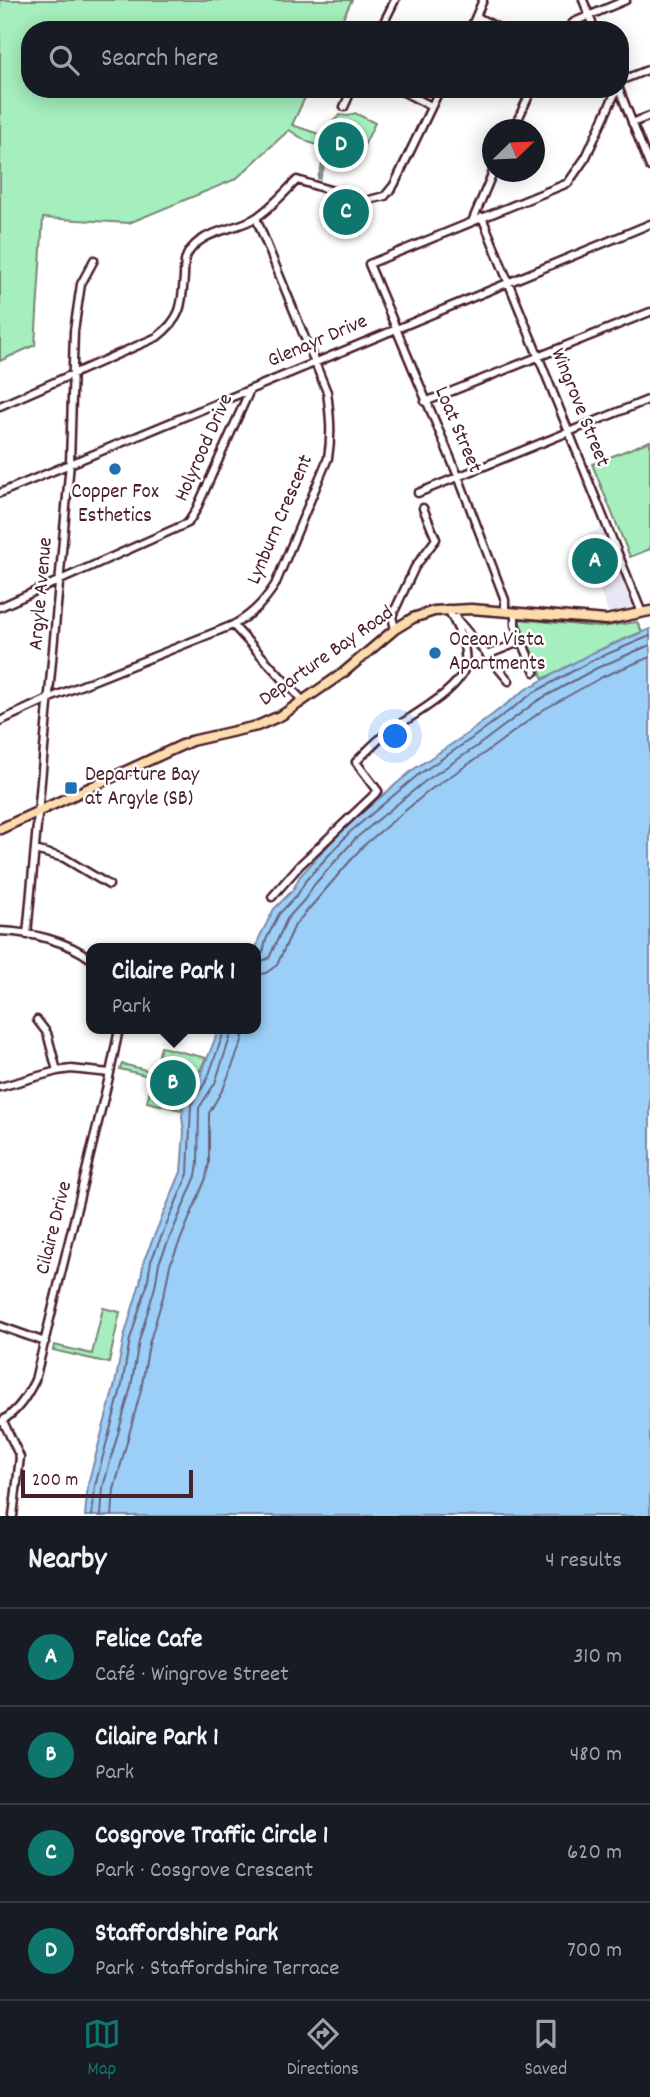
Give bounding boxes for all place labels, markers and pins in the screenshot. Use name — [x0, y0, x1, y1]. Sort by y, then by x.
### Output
pin: D — [318, 119, 364, 171]
pin: C — [323, 186, 369, 238]
marker: Copper Fox Esthetics — [107, 461, 123, 477]
place label: Copper Fox Esthetics — [71, 478, 159, 532]
pin: A — [572, 535, 618, 587]
place label: Ocean Vista Apartments — [449, 626, 546, 680]
marker: Ocean Vista Apartments — [427, 645, 443, 661]
place label: Departure Bay at Argyle (SB) — [85, 761, 200, 815]
marker: Departure Bay at Argyle (SB) — [63, 780, 79, 796]
pin: B — [150, 1057, 196, 1109]

